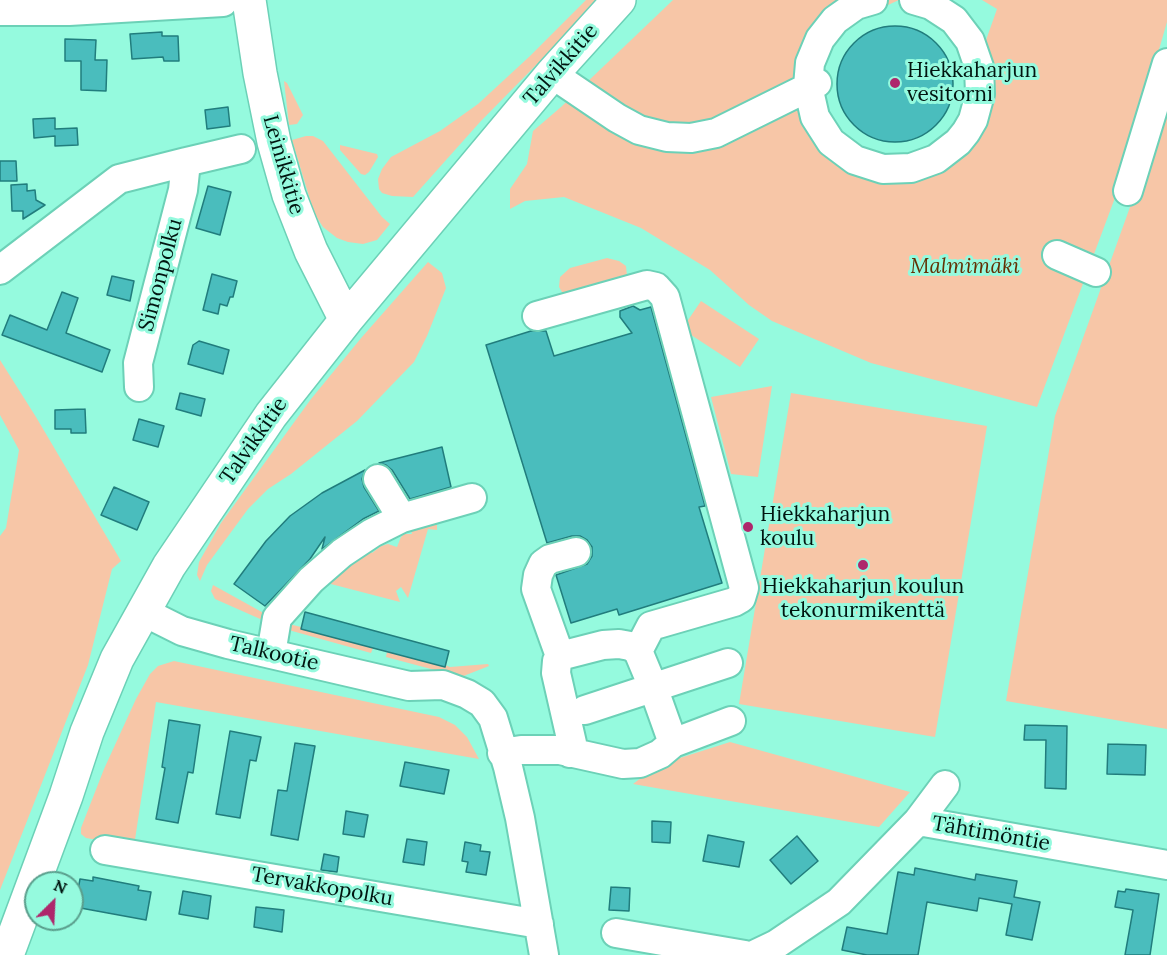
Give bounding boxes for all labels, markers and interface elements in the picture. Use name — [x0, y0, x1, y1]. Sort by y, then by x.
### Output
street label: Talvikkitie — [519, 19, 603, 111]
place label: Hiekkaharjun vesitorni — [907, 58, 1037, 108]
marker: Hiekkaharjun vesitorni — [888, 76, 902, 90]
street label: Leinikkitie — [257, 112, 309, 218]
street label: Simonpolku — [134, 216, 188, 334]
park label: Malmimäki — [910, 254, 1020, 280]
street label: Talvikkitie — [215, 393, 293, 489]
place label: Hiekkaharjun koulu — [760, 502, 890, 552]
marker: Hiekkaharjun koulu — [741, 520, 755, 534]
marker: Hiekkaharjun koulun tekonurmikenttä — [856, 558, 870, 572]
place label: Hiekkaharjun koulun tekonurmikenttä — [762, 574, 964, 624]
street label: Talkootie — [227, 632, 321, 676]
street label: Tähtimöntie — [930, 811, 1052, 857]
street label: Tervakkopolku — [249, 862, 395, 912]
north arrow — [24, 871, 84, 931]
text: N — [51, 875, 70, 898]

